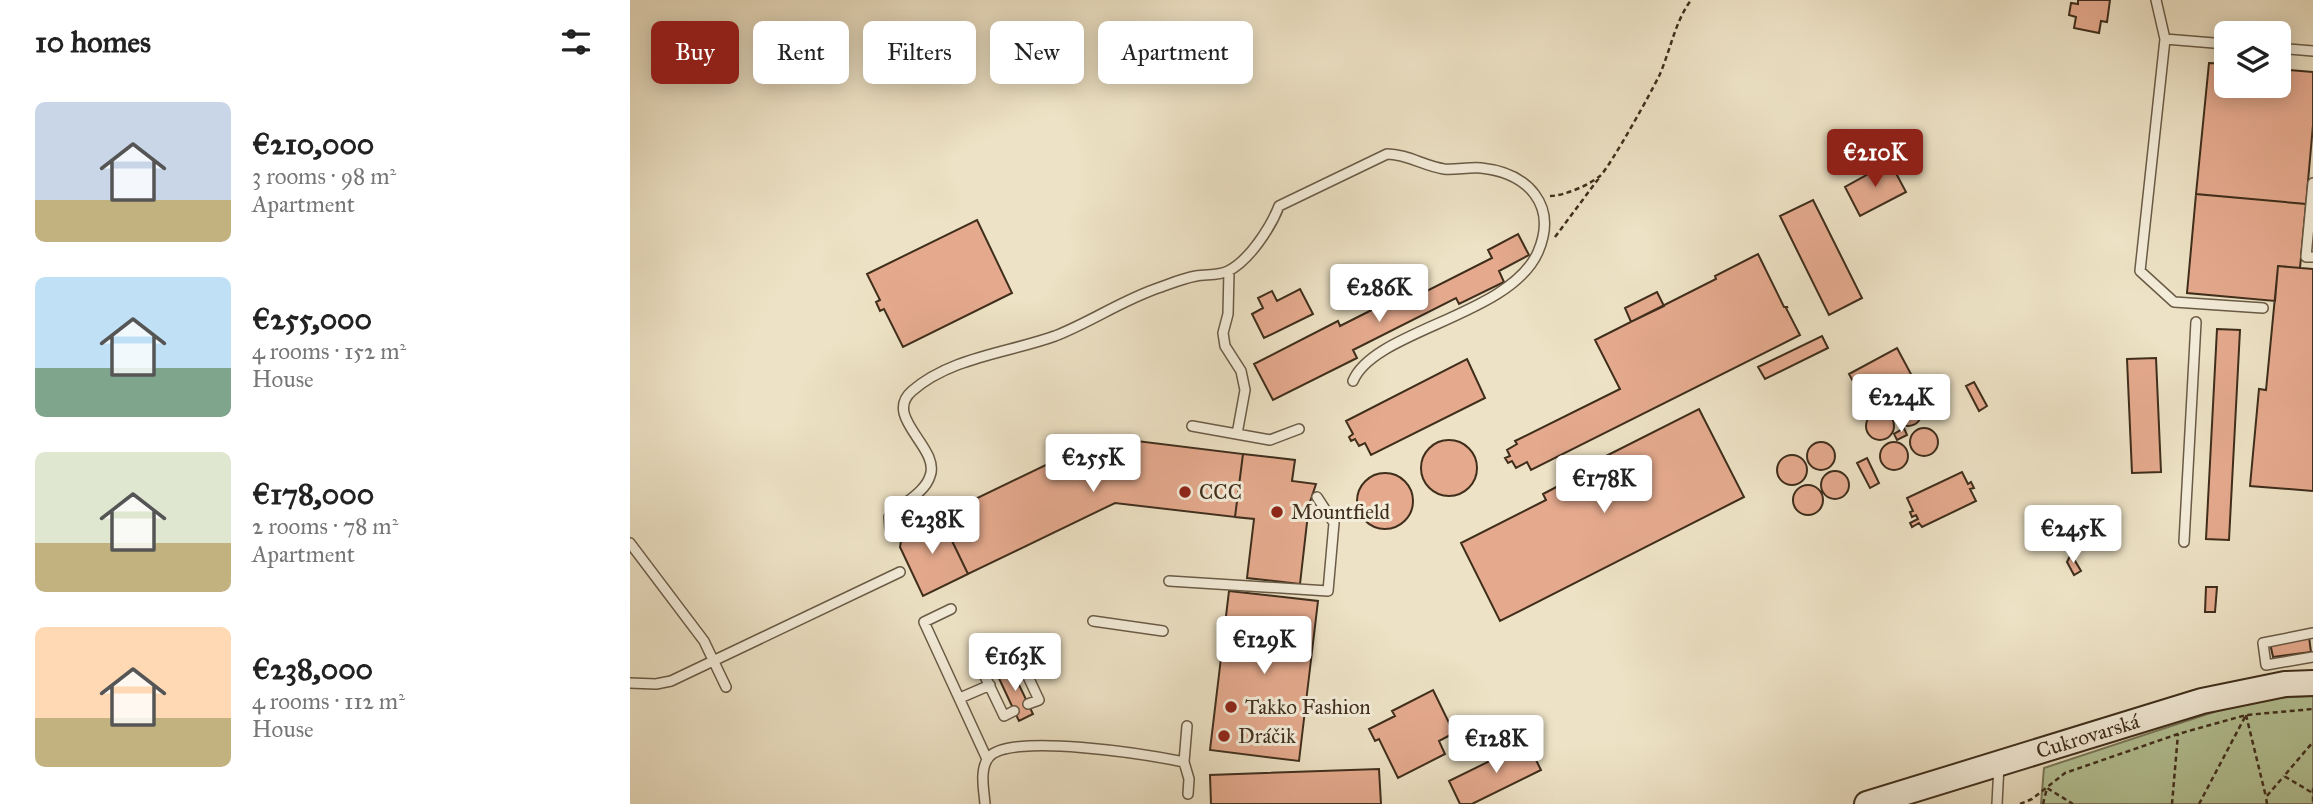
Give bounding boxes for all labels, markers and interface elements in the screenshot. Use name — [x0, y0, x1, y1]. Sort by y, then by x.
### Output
chip: Buy — [651, 21, 739, 84]
chip: Rent — [753, 21, 849, 84]
chip: Filters — [863, 21, 976, 84]
chip: New — [990, 21, 1084, 84]
chip: Apartment — [1098, 21, 1253, 84]
map controls — [2214, 21, 2291, 98]
button: layers — [2214, 21, 2291, 98]
icon: filters — [557, 23, 595, 61]
text: 10 homes — [35, 24, 151, 60]
text: €210,000 — [252, 126, 374, 162]
icon: home — [91, 130, 175, 214]
pin: €210K — [1826, 130, 1924, 189]
text: €210K — [1843, 138, 1907, 166]
text: 3 rooms · 98 m² — [252, 162, 396, 190]
text: Apartment — [252, 190, 355, 218]
pin: €286K — [1330, 264, 1428, 324]
text: €286K — [1346, 273, 1412, 301]
text: €255,000 — [252, 301, 372, 337]
icon: home — [91, 305, 175, 389]
text: 4 rooms · 152 m² — [252, 337, 406, 365]
text: House — [252, 365, 314, 393]
pin: €224K — [1852, 374, 1950, 434]
text: €224K — [1868, 383, 1934, 411]
pin: €255K — [1044, 434, 1142, 494]
text: €255K — [1062, 443, 1124, 471]
pin: €178K — [1555, 456, 1653, 515]
text: €178K — [1572, 464, 1636, 492]
text: €178,000 — [252, 476, 374, 512]
place label: CCC — [1199, 479, 1242, 505]
icon: home — [91, 480, 175, 564]
marker: CCC — [1177, 484, 1193, 500]
pin: €238K — [883, 496, 981, 556]
place label: Mountfield — [1291, 499, 1391, 525]
marker: Mountfield — [1269, 504, 1285, 520]
text: €238K — [900, 505, 964, 533]
pin: €245K — [2024, 505, 2122, 565]
text: 2 rooms · 78 m² — [252, 512, 398, 540]
text: €245K — [2040, 514, 2106, 542]
text: Apartment — [252, 540, 355, 568]
pin: €129K — [1215, 616, 1313, 676]
text: €129K — [1232, 625, 1296, 653]
pin: €163K — [966, 634, 1064, 693]
text: €163K — [985, 642, 1045, 670]
text: €238,000 — [252, 651, 373, 687]
icon: home — [91, 655, 175, 739]
text: 4 rooms · 112 m² — [252, 687, 405, 715]
place label: Takko Fashion — [1245, 694, 1371, 720]
marker: Takko Fashion — [1223, 699, 1239, 715]
street label: Cukrovarská — [2033, 708, 2143, 764]
text: House — [252, 715, 314, 743]
pin: €128K — [1447, 716, 1545, 775]
place label: Dráčik — [1238, 723, 1296, 749]
text: €128K — [1465, 724, 1527, 752]
marker: Dráčik — [1216, 728, 1232, 744]

